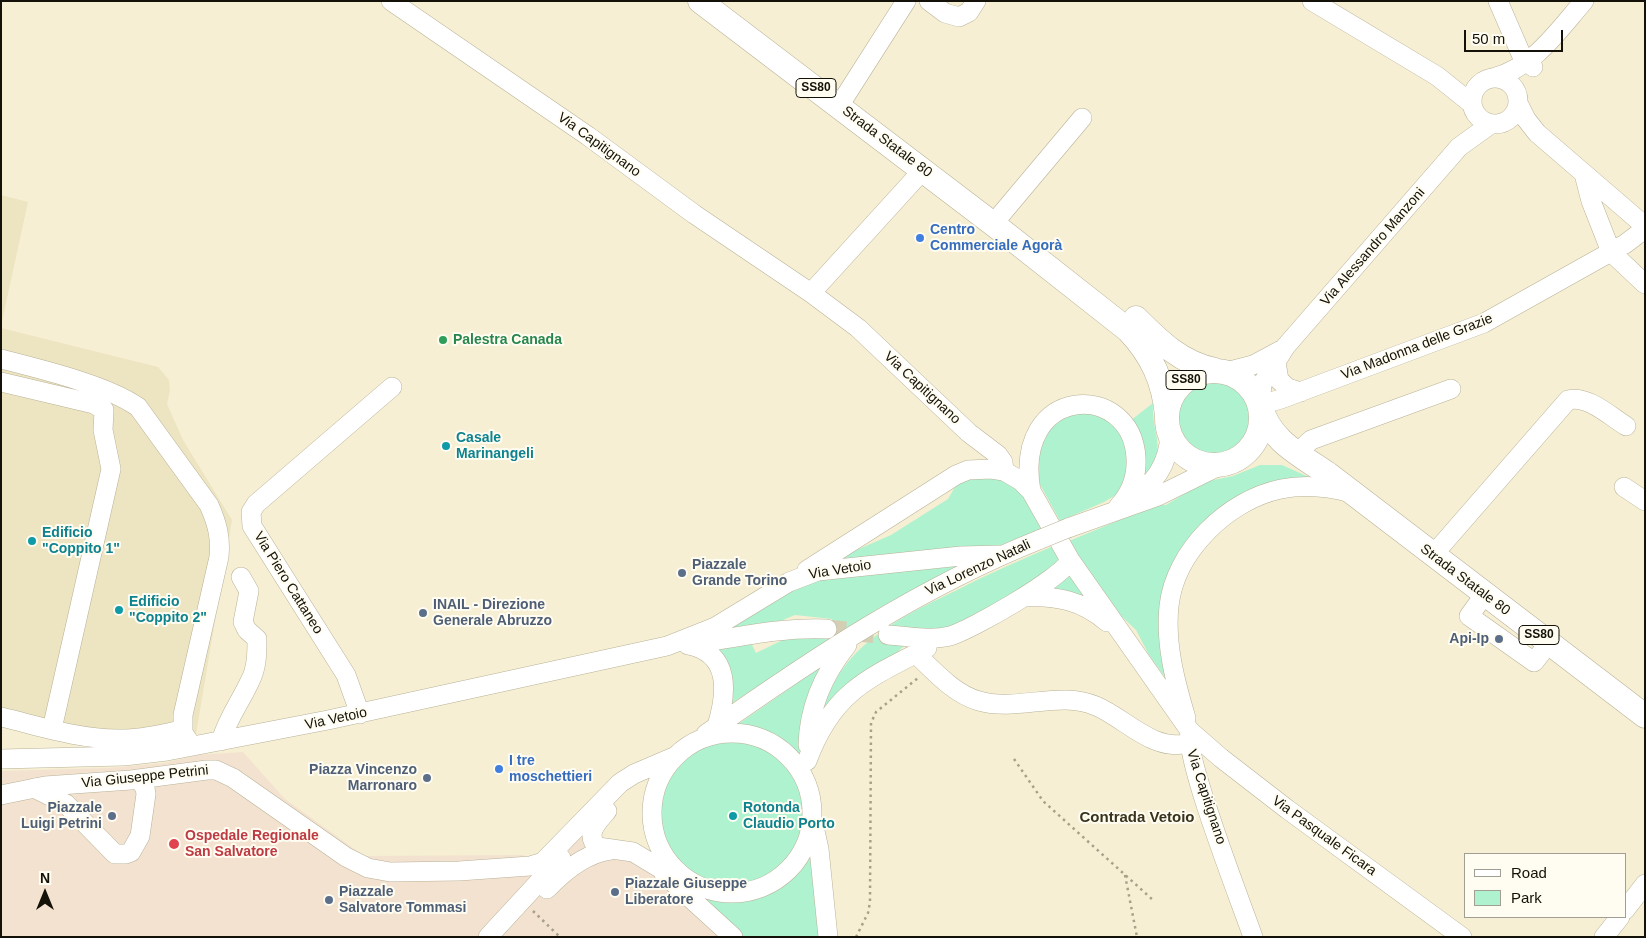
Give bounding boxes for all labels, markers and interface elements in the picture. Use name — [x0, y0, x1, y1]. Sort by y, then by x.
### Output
scale bar — [1466, 20, 1565, 52]
text: 50 m — [1472, 30, 1505, 47]
road number: SS80 — [796, 78, 836, 98]
street label: Strada Statale 80 — [839, 103, 935, 181]
street label: Via Capitignano — [554, 109, 644, 181]
street label: Via Alessandro Manzoni — [1317, 185, 1429, 309]
place label: Centro Commerciale Agorà — [930, 222, 1062, 254]
marker: Centro Commerciale Agorà — [914, 232, 926, 244]
street label: Via Madonna delle Grazie — [1339, 310, 1495, 384]
place label: Palestra Canada — [453, 332, 562, 348]
marker: Palestra Canada — [437, 334, 449, 346]
street label: Via Capitignano — [880, 348, 964, 428]
road number: SS80 — [1166, 370, 1206, 390]
place label: Casale Marinangeli — [456, 430, 534, 462]
marker: Casale Marinangeli — [440, 440, 452, 452]
place label: Edificio "Coppito 1" — [42, 525, 120, 558]
street label: Via Piero Cattaneo — [250, 529, 326, 637]
marker: Edificio "Coppito 1" — [26, 535, 38, 547]
street label: Via Lorenzo Natali — [923, 536, 1033, 600]
street label: Strada Statale 80 — [1417, 541, 1513, 619]
place label: Piazzale Grande Torino — [692, 557, 787, 590]
street label: Via Vetoio — [808, 557, 872, 583]
marker: Piazzale Grande Torino — [676, 567, 688, 579]
place label: Edificio "Coppito 2" — [129, 594, 207, 626]
place label: INAIL - Direzione Generale Abruzzo — [433, 597, 552, 630]
marker: Edificio "Coppito 2" — [113, 604, 125, 616]
marker: INAIL - Direzione Generale Abruzzo — [417, 607, 429, 619]
road number: SS80 — [1519, 626, 1559, 644]
place label: Api-Ip — [1449, 631, 1489, 647]
marker: Api-Ip — [1493, 633, 1505, 645]
street label: Via Vetoio — [304, 704, 368, 734]
street label: Via Capitignano — [1183, 748, 1229, 846]
place label: I tre moschettieri — [509, 753, 592, 786]
street label: Via Giuseppe Petrini — [81, 762, 209, 792]
place label: Piazza Vincenzo Marronaro — [309, 762, 417, 794]
marker: I tre moschettieri — [493, 763, 505, 775]
marker: Piazza Vincenzo Marronaro — [421, 772, 433, 784]
street label: Via Pasquale Ficara — [1268, 792, 1380, 880]
place label: Piazzale Luigi Petrini — [21, 800, 102, 832]
place label: Rotonda Claudio Porto — [743, 800, 835, 832]
district label: Contrada Vetoio — [1079, 809, 1195, 827]
marker: Piazzale Luigi Petrini — [106, 810, 118, 822]
marker: Rotonda Claudio Porto — [727, 810, 739, 822]
place label: Ospedale Regionale San Salvatore — [185, 828, 319, 860]
marker: Ospedale Regionale San Salvatore — [167, 837, 181, 851]
legend — [1464, 853, 1626, 918]
text: Road — [1511, 864, 1547, 881]
north arrow — [20, 868, 70, 918]
text: N — [40, 870, 50, 886]
place label: Piazzale Giuseppe Liberatore — [625, 876, 747, 909]
place label: Piazzale Salvatore Tommasi — [339, 884, 466, 916]
marker: Piazzale Giuseppe Liberatore — [609, 886, 621, 898]
text: Park — [1511, 889, 1542, 906]
marker: Piazzale Salvatore Tommasi — [323, 894, 335, 906]

